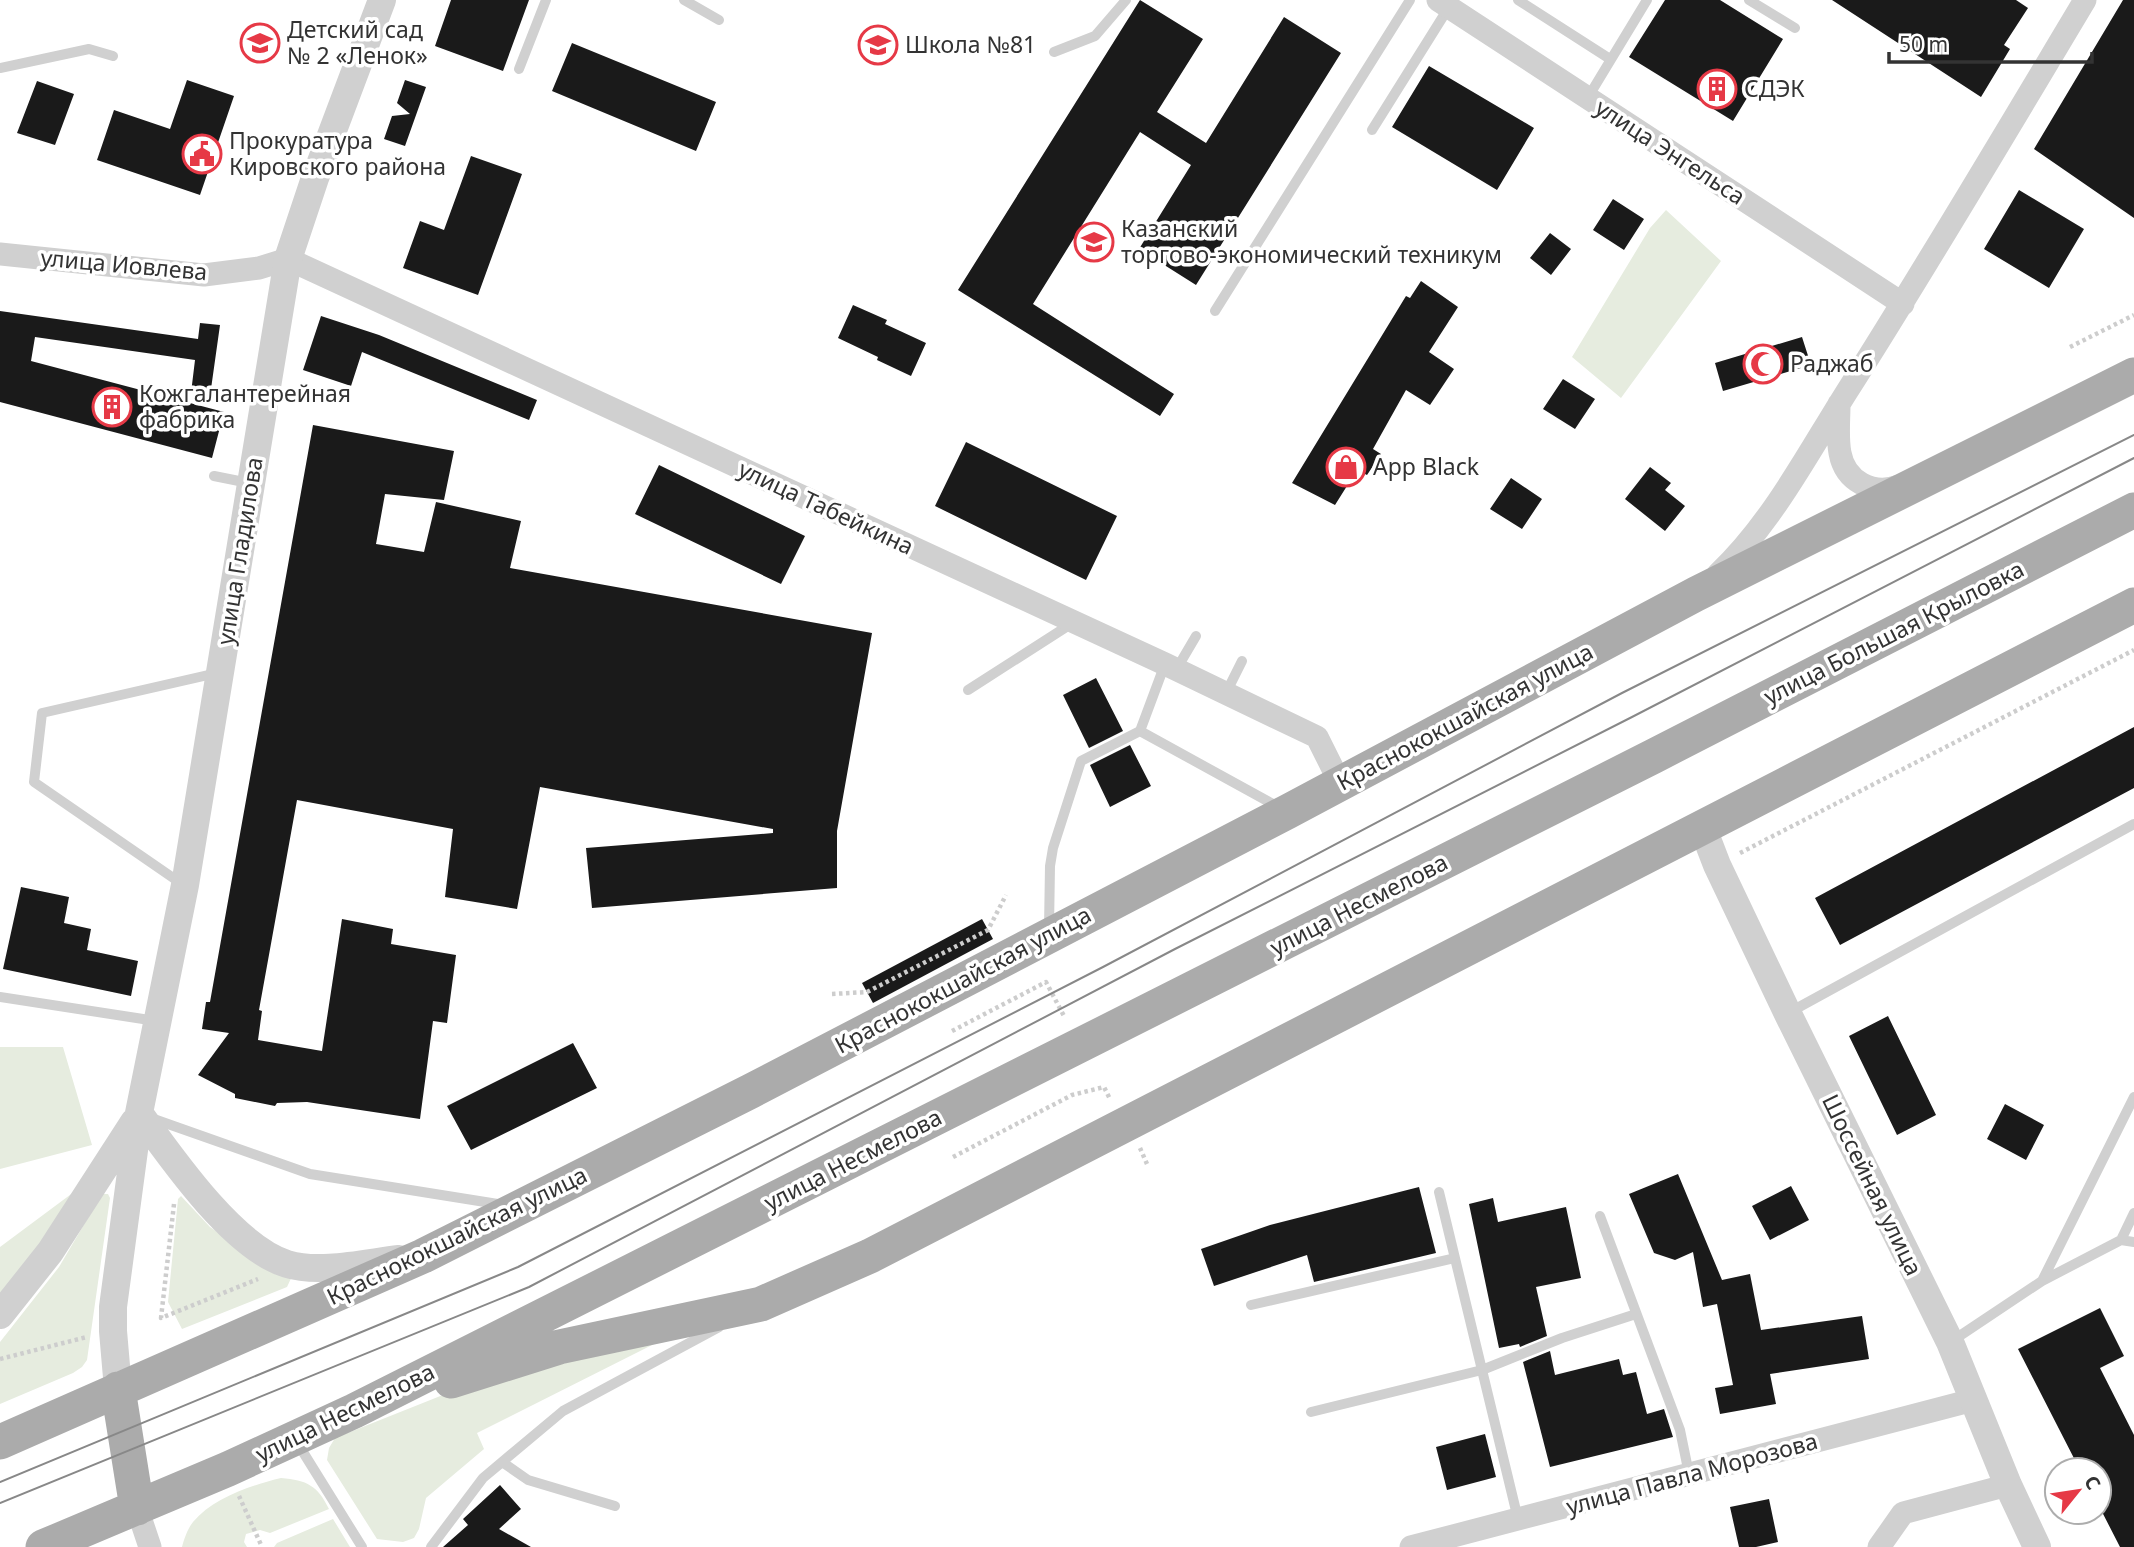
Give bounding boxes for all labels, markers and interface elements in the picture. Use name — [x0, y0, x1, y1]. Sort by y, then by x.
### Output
place label: Детский сад № 2 «Ленок» — [287, 13, 428, 71]
scale bar — [1889, 21, 2092, 65]
school or university icon: Детский сад № 2 «Ленок» — [239, 22, 281, 64]
school or university icon: Школа №81 — [857, 24, 899, 66]
place label: Школа №81 — [905, 28, 1036, 60]
text: 50 m — [1899, 30, 1948, 58]
building icon: СДЭК — [1696, 68, 1738, 110]
place label: СДЭК — [1744, 72, 1805, 104]
street label: улица Энгельса — [1589, 91, 1752, 212]
place label: Прокуратура Кировского района — [229, 124, 446, 182]
public building icon: Прокуратура Кировского района — [181, 133, 223, 175]
place label: Казанский торгово-экономический техникум — [1121, 212, 1502, 270]
school or university icon: Казанский торгово-экономический техникум — [1073, 221, 1115, 263]
street label: улица Иовлева — [39, 241, 209, 287]
mosque icon: Раджаб — [1742, 343, 1784, 385]
place label: Раджаб — [1790, 347, 1874, 379]
place label: Кожгалантерейная фабрика — [139, 377, 351, 435]
building icon: Кожгалантерейная фабрика — [91, 386, 133, 428]
shop icon: App Black — [1325, 446, 1367, 488]
place label: App Black — [1373, 450, 1480, 482]
street label: улица Табейкина — [734, 452, 919, 562]
street label: улица Гладилова — [208, 455, 270, 647]
street label: улица Большая Крыловка — [1758, 552, 2029, 712]
street label: Краснококшайская улица — [1331, 635, 1598, 797]
street label: улица Несмелова — [1264, 845, 1453, 963]
street label: Краснококшайская улица — [829, 898, 1096, 1060]
street label: Шоссейная улица — [1815, 1089, 1931, 1281]
street label: улица Несмелова — [758, 1100, 947, 1218]
street label: Краснококшайская улица — [321, 1158, 592, 1312]
street label: улица Несмелова — [250, 1355, 439, 1469]
street label: улица Павла Морозова — [1563, 1424, 1821, 1522]
north arrow — [2043, 1456, 2113, 1526]
text: С — [2078, 1471, 2107, 1494]

